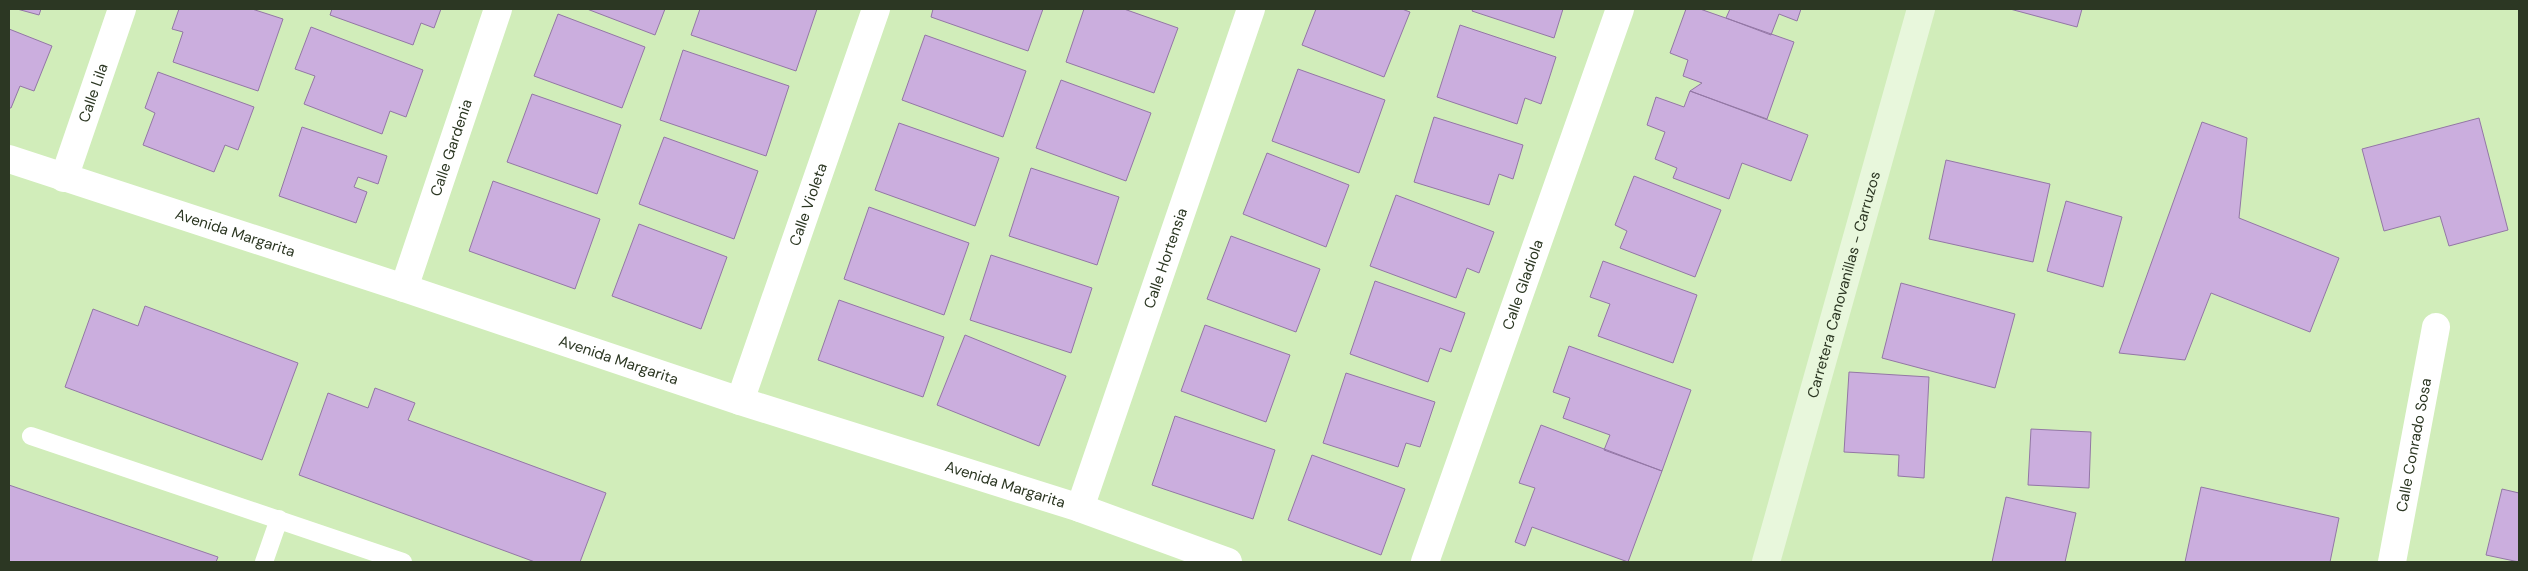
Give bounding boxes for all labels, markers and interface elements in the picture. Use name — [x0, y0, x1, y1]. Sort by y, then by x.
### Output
street label: Calle Lila — [74, 61, 113, 125]
street label: Calle Gardenia — [426, 97, 477, 199]
street label: Calle Violeta — [785, 160, 832, 249]
street label: Carretera Canovanillas - Carruzos — [1802, 169, 1885, 400]
street label: Avenida Margarita — [173, 204, 298, 262]
street label: Calle Hortensia — [1139, 205, 1192, 311]
street label: Calle Gladiola — [1498, 237, 1548, 333]
street label: Avenida Margarita — [556, 331, 681, 390]
street label: Calle Conrado Sosa — [2392, 376, 2436, 514]
street label: Avenida Margarita — [943, 456, 1068, 513]

